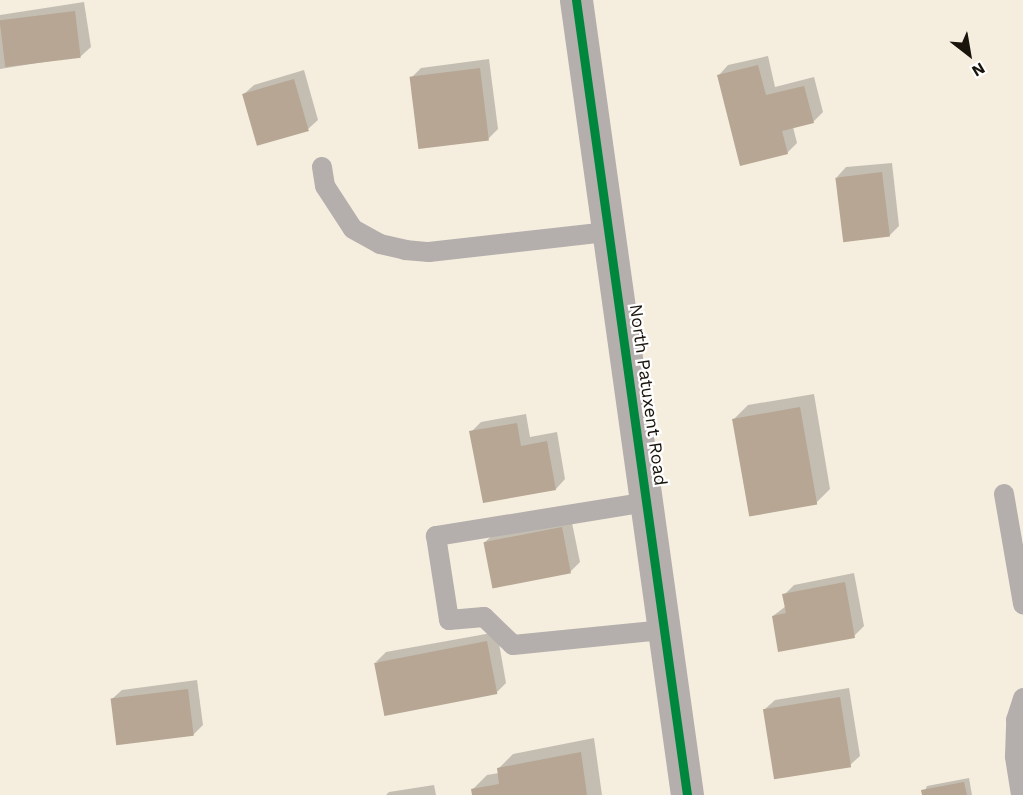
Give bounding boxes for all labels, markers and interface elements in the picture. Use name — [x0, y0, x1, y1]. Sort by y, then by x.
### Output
north arrow — [939, 24, 999, 84]
text: N — [969, 59, 989, 81]
street label: North Patuxent Road — [625, 303, 671, 487]

